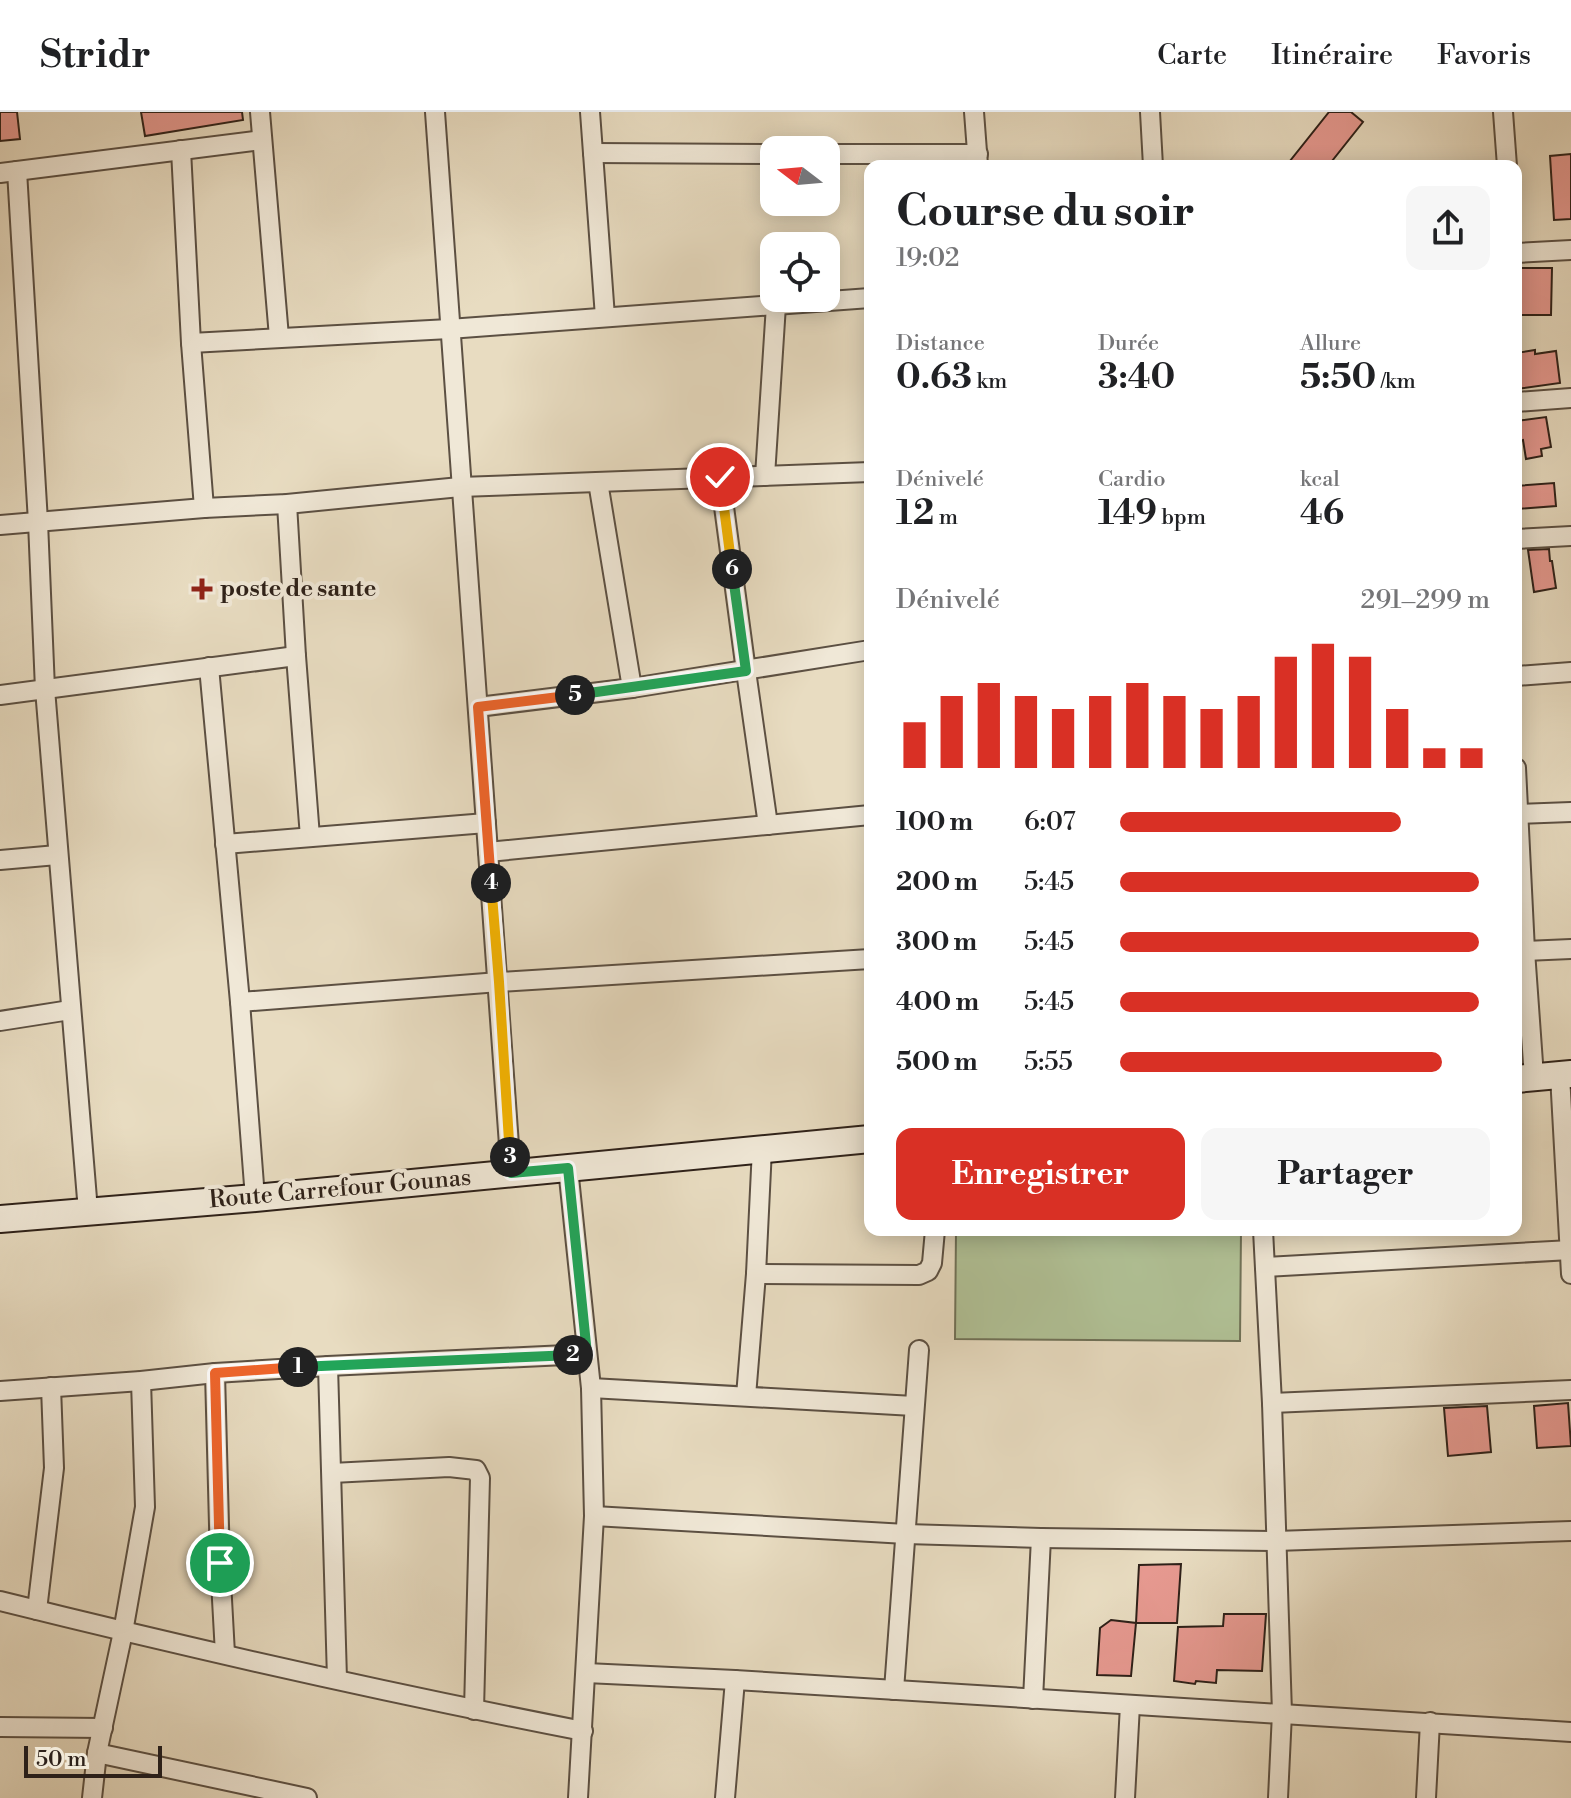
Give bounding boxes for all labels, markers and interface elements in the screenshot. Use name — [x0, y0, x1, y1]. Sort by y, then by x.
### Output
text: Stridr — [40, 32, 151, 79]
text: Carte — [1157, 38, 1227, 73]
text: Itinéraire — [1271, 38, 1393, 73]
text: Favoris — [1437, 38, 1531, 73]
north arrow — [760, 136, 840, 216]
map controls — [760, 136, 840, 312]
text: Course du soir — [896, 184, 1195, 239]
button: share — [1406, 186, 1490, 270]
button: locate — [760, 232, 840, 312]
text: 19:02 — [896, 242, 960, 274]
text: Distance — [896, 330, 985, 357]
text: Durée — [1098, 330, 1159, 357]
text: Allure — [1300, 330, 1361, 357]
text: 0.63 — [896, 357, 972, 399]
text: 3:40 — [1098, 357, 1175, 399]
text: 5:50 — [1300, 357, 1376, 399]
text: km — [972, 368, 1007, 395]
text: /km — [1376, 368, 1416, 395]
pin — [686, 443, 754, 511]
icon: check — [698, 455, 742, 499]
text: Dénivelé — [896, 466, 984, 493]
text: Cardio — [1098, 466, 1166, 493]
text: kcal — [1300, 466, 1340, 493]
text: 12 — [896, 493, 934, 535]
text: 149 — [1098, 493, 1157, 535]
text: 46 — [1300, 493, 1344, 535]
text: m — [934, 504, 958, 531]
text: bpm — [1157, 504, 1206, 531]
pin: 6 — [712, 549, 752, 589]
text: 6 — [725, 555, 739, 582]
place label: poste de sante — [220, 574, 377, 604]
marker: poste de sante — [191, 578, 213, 600]
text: Dénivelé — [896, 584, 1000, 616]
text: 291–299 m — [1361, 584, 1490, 616]
pin: 5 — [555, 675, 595, 715]
text: 5 — [568, 681, 582, 708]
text: 100 m — [896, 806, 973, 838]
text: 6:07 — [1024, 806, 1076, 838]
pin: 4 — [471, 863, 511, 903]
text: 200 m — [896, 866, 978, 898]
text: 5:45 — [1024, 866, 1074, 898]
text: 4 — [484, 869, 498, 896]
text: 300 m — [896, 926, 977, 958]
text: 5:45 — [1024, 926, 1074, 958]
text: 400 m — [896, 986, 979, 1018]
text: 5:45 — [1024, 986, 1074, 1018]
text: 500 m — [896, 1046, 978, 1078]
text: 5:55 — [1024, 1046, 1073, 1078]
button: Enregistrer — [896, 1128, 1185, 1220]
button: Partager — [1201, 1128, 1490, 1220]
pin: 3 — [490, 1137, 530, 1177]
text: 3 — [503, 1143, 517, 1170]
street label: Route Carrefour Gounas — [208, 1163, 472, 1215]
pin: 2 — [553, 1335, 593, 1375]
text: 2 — [566, 1341, 580, 1368]
pin: 1 — [278, 1347, 318, 1387]
text: 1 — [293, 1353, 303, 1380]
pin — [186, 1529, 254, 1597]
icon: arrive — [198, 1541, 242, 1585]
scale bar — [24, 1742, 162, 1778]
text: 50 m — [36, 1746, 87, 1773]

